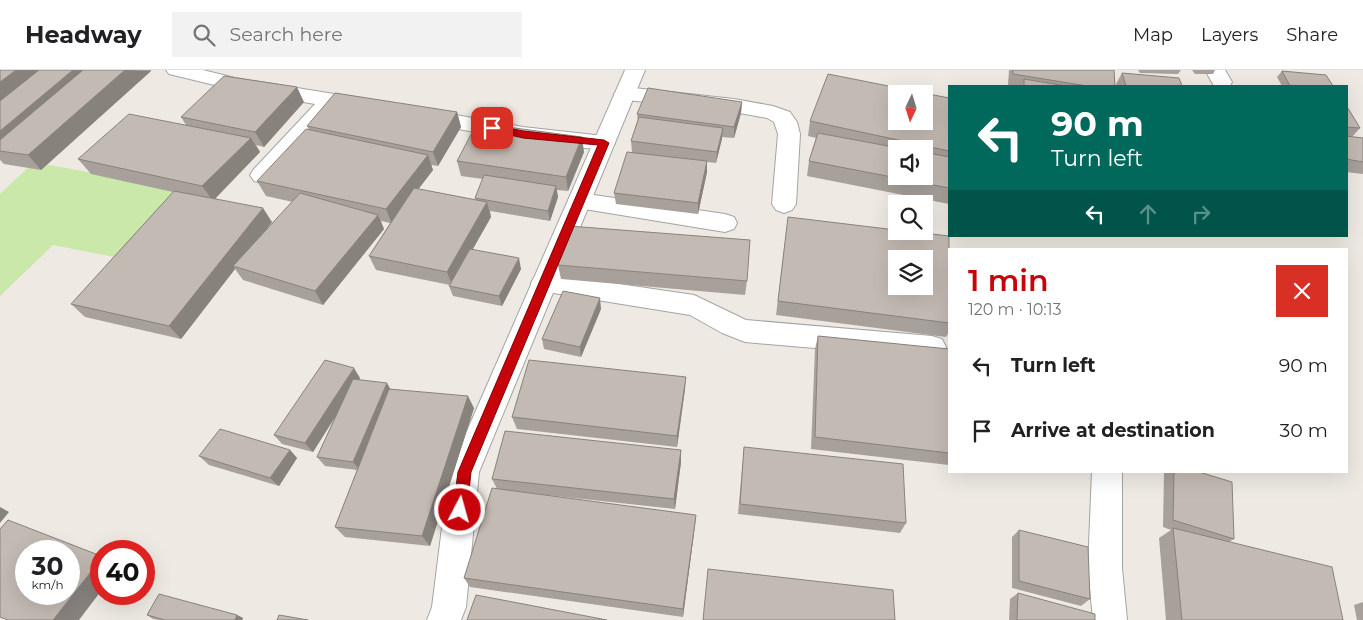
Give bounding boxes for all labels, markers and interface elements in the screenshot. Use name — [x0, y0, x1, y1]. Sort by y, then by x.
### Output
search box — [172, 12, 522, 57]
text: Headway — [25, 20, 142, 49]
icon: search — [190, 21, 218, 49]
text: Search here — [230, 23, 343, 46]
text: Map — [1133, 24, 1173, 46]
text: Layers — [1201, 24, 1258, 46]
text: Share — [1286, 24, 1338, 46]
north arrow — [888, 85, 932, 130]
map controls — [888, 85, 933, 295]
text: 90 m — [1051, 102, 1144, 145]
icon: left — [968, 105, 1033, 170]
pin — [471, 107, 513, 149]
icon: arrive — [478, 114, 506, 142]
button: sound — [888, 140, 933, 185]
text: Turn left — [1051, 145, 1143, 172]
button: search — [888, 195, 933, 240]
icon: left — [1081, 200, 1109, 228]
icon: ahead — [1134, 200, 1162, 228]
icon: right — [1187, 200, 1215, 228]
button: layers — [888, 250, 933, 295]
text: 1 min — [968, 262, 1049, 299]
button: close — [1276, 265, 1328, 317]
text: 120 m · 10:13 — [968, 300, 1062, 319]
icon: left — [968, 352, 996, 380]
text: Turn left — [1011, 354, 1096, 377]
text: 90 m — [1279, 354, 1328, 377]
icon: arrive — [968, 417, 996, 445]
text: Arrive at destination — [1011, 419, 1215, 442]
text: 30 m — [1280, 419, 1328, 442]
position arrow — [433, 483, 485, 535]
speed limit sign: 40 — [90, 540, 155, 605]
text: 30 — [32, 551, 63, 581]
text: km/h — [31, 577, 64, 592]

